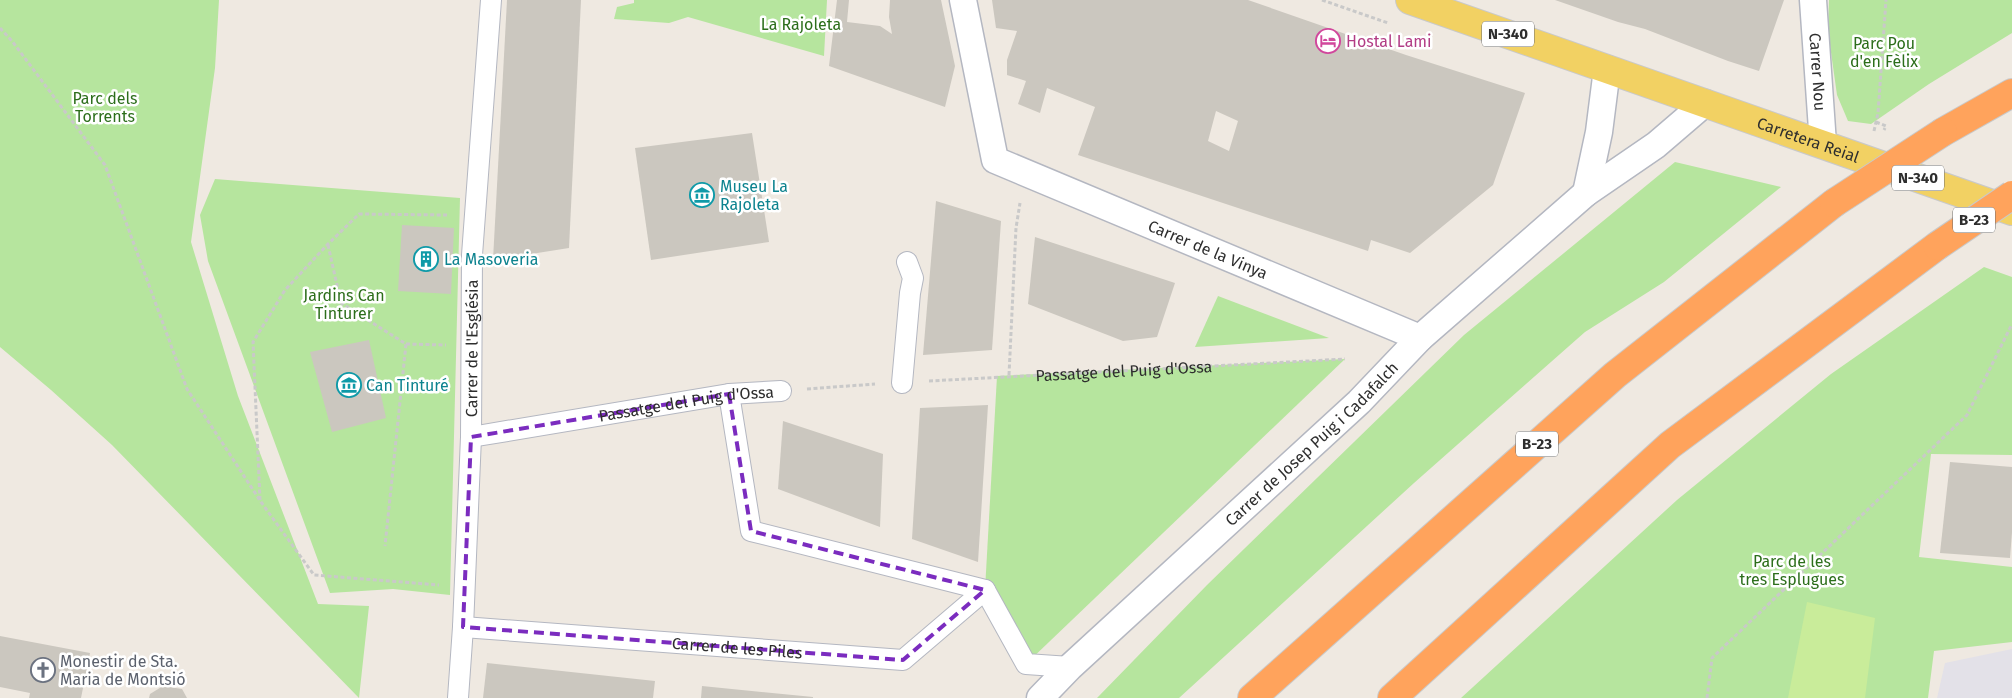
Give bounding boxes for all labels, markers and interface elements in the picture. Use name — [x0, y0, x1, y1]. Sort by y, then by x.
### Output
park label: La Rajoleta — [761, 15, 841, 34]
road number: N-340 — [1482, 22, 1534, 46]
hotel icon: Hostal Lami — [1315, 28, 1341, 54]
place label: Hostal Lami — [1346, 32, 1432, 51]
street label: Carrer Nou — [1806, 32, 1830, 111]
park label: Parc Pou d'en Fèlix — [1850, 34, 1918, 71]
park label: Parc dels Torrents — [72, 89, 138, 126]
street label: Carretera Reial — [1755, 113, 1862, 166]
road number: N-340 — [1892, 166, 1944, 190]
place label: Museu La Rajoleta — [720, 177, 788, 214]
museum icon: Museu La Rajoleta — [689, 182, 715, 208]
road number: B-23 — [1953, 208, 1995, 232]
street label: Carrer de la Vinya — [1145, 216, 1271, 283]
building icon: La Masoveria — [413, 246, 439, 272]
place label: La Masoveria — [444, 250, 538, 269]
street label: Carrer de l'Església — [462, 280, 481, 417]
park label: Jardins Can Tinturer — [303, 286, 385, 323]
street label: Passatge del Puig d'Ossa — [1035, 357, 1213, 385]
street label: Carrer de Josep Puig i Cadafalch — [1221, 358, 1402, 530]
museum icon: Can Tinturé — [336, 372, 362, 398]
place label: Can Tinturé — [366, 376, 449, 395]
street label: Passatge del Puig d'Ossa — [597, 382, 774, 425]
road number: B-23 — [1516, 432, 1558, 456]
park label: Parc de les tres Esplugues — [1739, 552, 1845, 589]
street label: Carrer de les Piles — [671, 633, 803, 662]
place label: Monestir de Sta. Maria de Montsió — [60, 652, 186, 689]
church icon: Monestir de Sta. Maria de Montsió — [30, 657, 56, 683]

